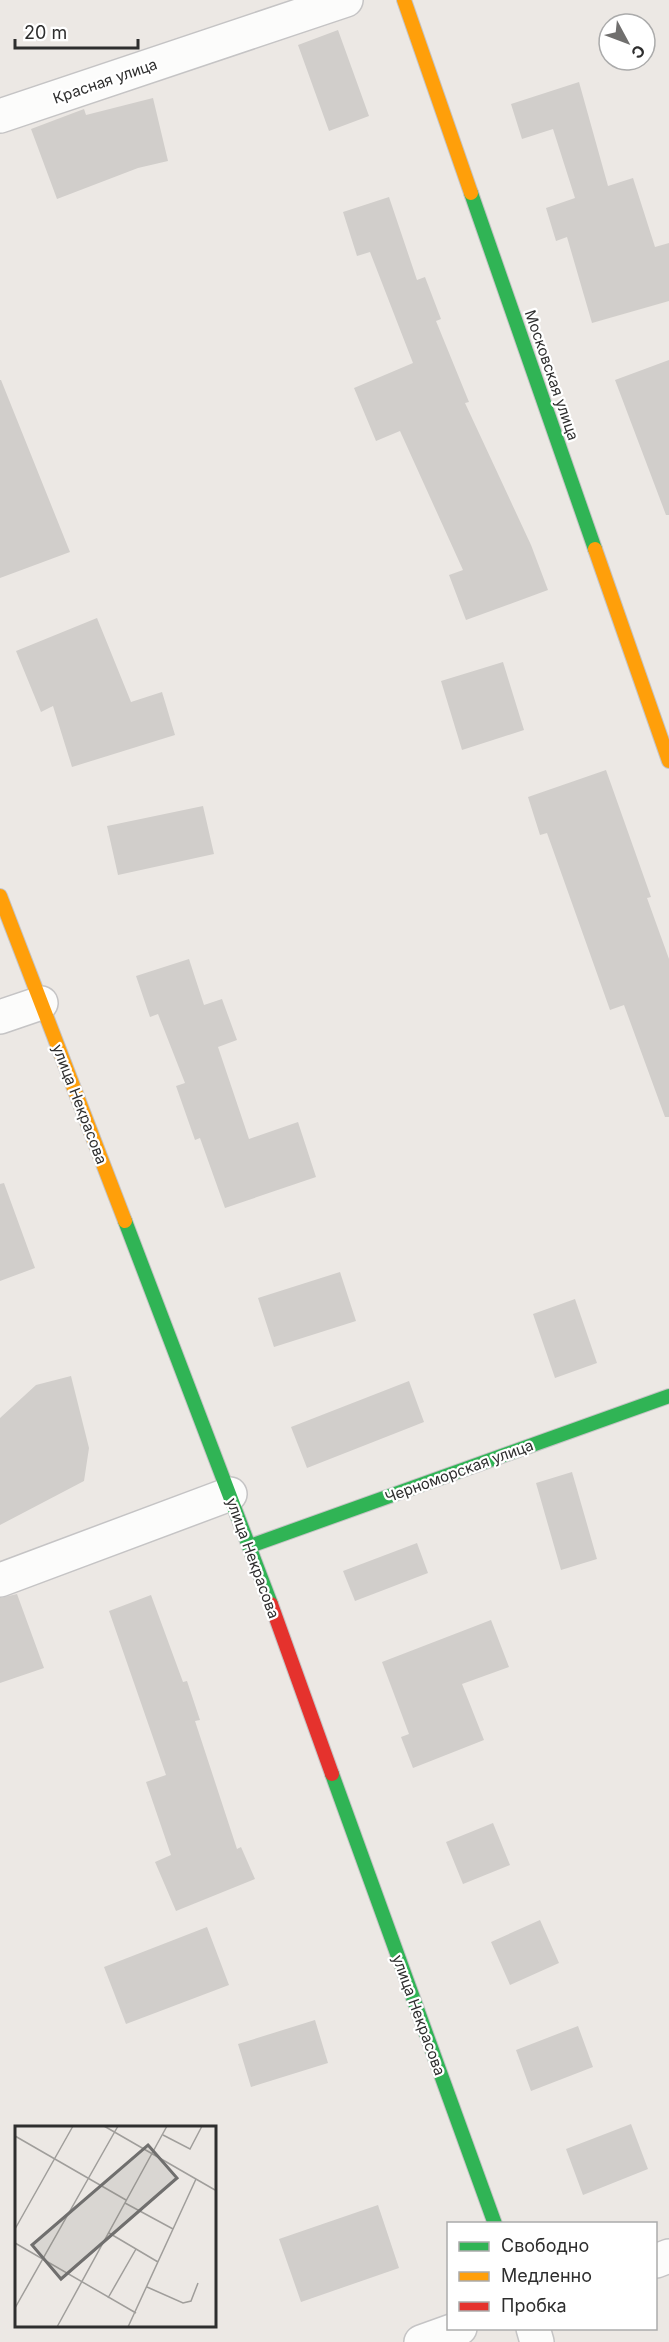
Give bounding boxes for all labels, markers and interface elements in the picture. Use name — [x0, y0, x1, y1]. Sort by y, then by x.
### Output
scale bar — [15, 12, 138, 50]
north arrow — [597, 12, 657, 72]
text: 20 m — [24, 22, 67, 43]
text: С — [627, 41, 650, 63]
street label: Красная улица — [50, 54, 160, 108]
street label: Московская улица — [521, 307, 583, 443]
street label: улица Некрасова — [48, 1041, 112, 1167]
street label: Черноморская улица — [382, 1435, 536, 1507]
street label: улица Некрасова — [222, 1495, 284, 1621]
street label: улица Некрасова — [388, 1952, 450, 2078]
inset map — [15, 2126, 216, 2327]
legend — [447, 2222, 657, 2330]
text: Свободно — [501, 2235, 589, 2256]
text: Медленно — [501, 2265, 592, 2286]
text: Пробка — [501, 2295, 567, 2316]

